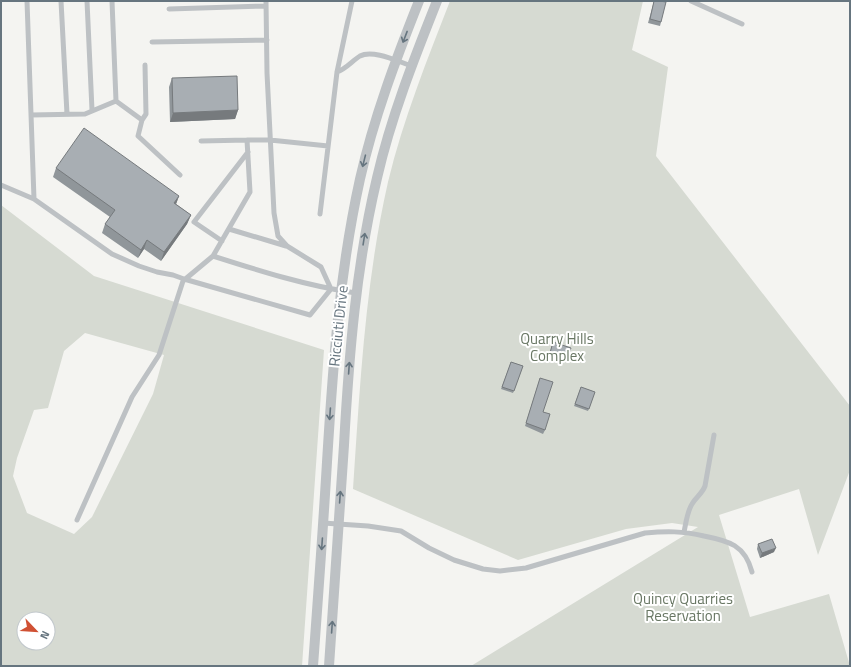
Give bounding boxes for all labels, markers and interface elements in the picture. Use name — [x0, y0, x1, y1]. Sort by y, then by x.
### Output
one-way arrow — [400, 31, 408, 43]
one-way arrow — [360, 154, 368, 167]
one-way arrow — [360, 233, 368, 246]
street label: Ricciuti Drive — [322, 284, 354, 368]
park label: Quarry Hills Complex — [520, 327, 594, 367]
one-way arrow — [345, 362, 352, 375]
one-way arrow — [326, 407, 333, 420]
one-way arrow — [337, 491, 344, 504]
one-way arrow — [318, 537, 325, 550]
park label: Quincy Quarries Reservation — [633, 587, 733, 627]
north arrow — [16, 611, 56, 651]
one-way arrow — [328, 621, 335, 634]
text: N — [36, 628, 54, 642]

